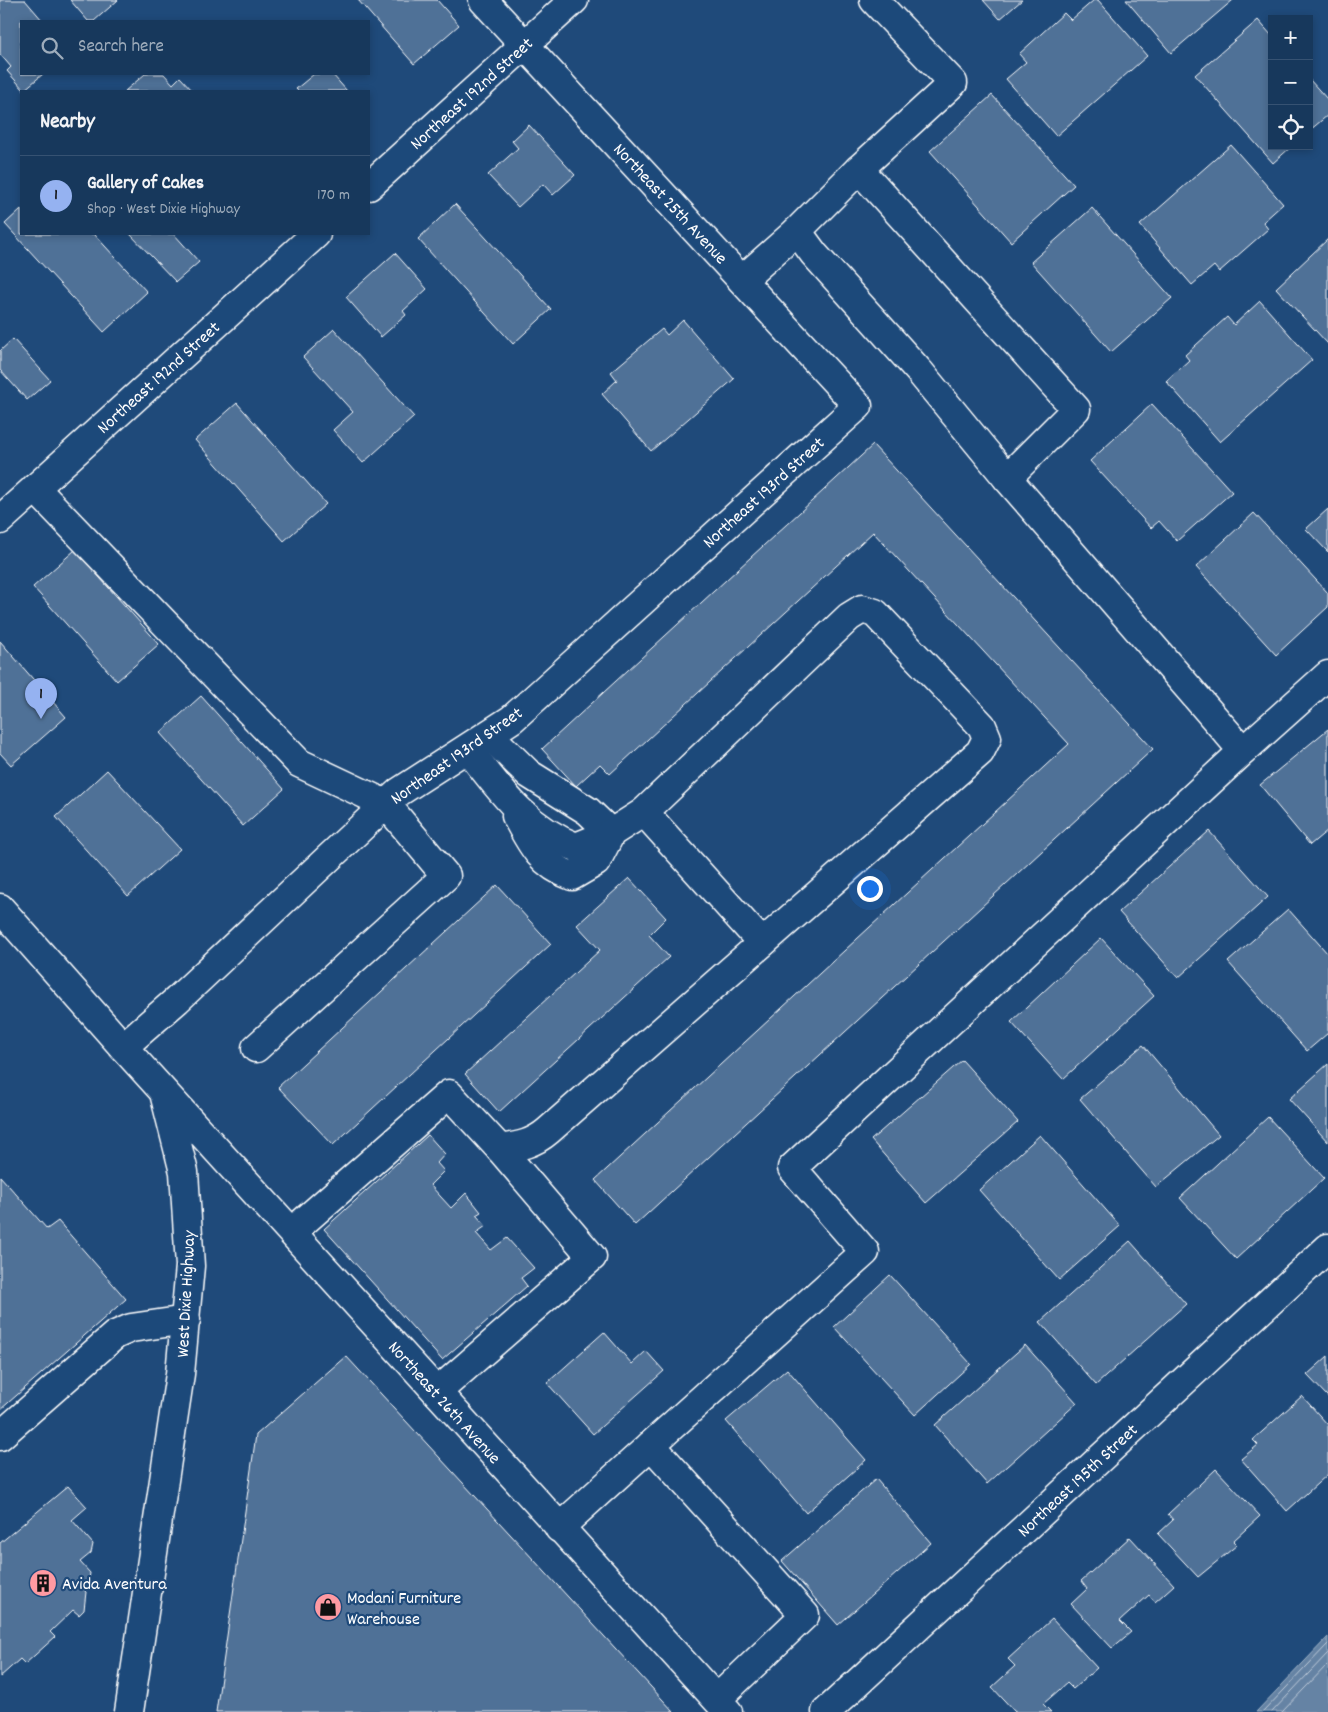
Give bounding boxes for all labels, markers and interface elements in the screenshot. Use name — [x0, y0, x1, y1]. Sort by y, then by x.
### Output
map controls — [1268, 15, 1313, 150]
button: + — [1268, 15, 1313, 60]
search box — [20, 20, 370, 75]
street label: Northeast 192nd Street — [406, 33, 540, 157]
icon: search — [38, 34, 66, 62]
text: Search here — [78, 34, 164, 61]
button: − — [1268, 60, 1313, 105]
button: locate — [1268, 105, 1313, 150]
text: Nearby — [40, 108, 95, 138]
street label: Northeast 25th Avenue — [606, 139, 732, 271]
text: Gallery of Cakes — [87, 171, 204, 198]
text: 1 — [54, 184, 58, 207]
text: 170 m — [317, 184, 350, 207]
text: Shop · West Dixie Highway — [87, 198, 240, 221]
street label: Northeast 192nd Street — [93, 317, 227, 441]
street label: Northeast 193rd Street — [698, 432, 831, 555]
pin: 1 — [25, 678, 57, 719]
street label: Northeast 193rd Street — [386, 702, 529, 812]
your location — [857, 876, 883, 902]
street label: West Dixie Highway — [172, 1229, 203, 1358]
street label: Northeast 26th Avenue — [381, 1337, 505, 1471]
street label: Northeast 195th Street — [1013, 1419, 1145, 1544]
building icon: Avida Aventura — [28, 1568, 58, 1598]
place label: Avida Aventura — [62, 1573, 167, 1598]
place label: Modani Furniture Warehouse — [347, 1587, 461, 1633]
shop icon: Modani Furniture Warehouse — [313, 1592, 343, 1622]

